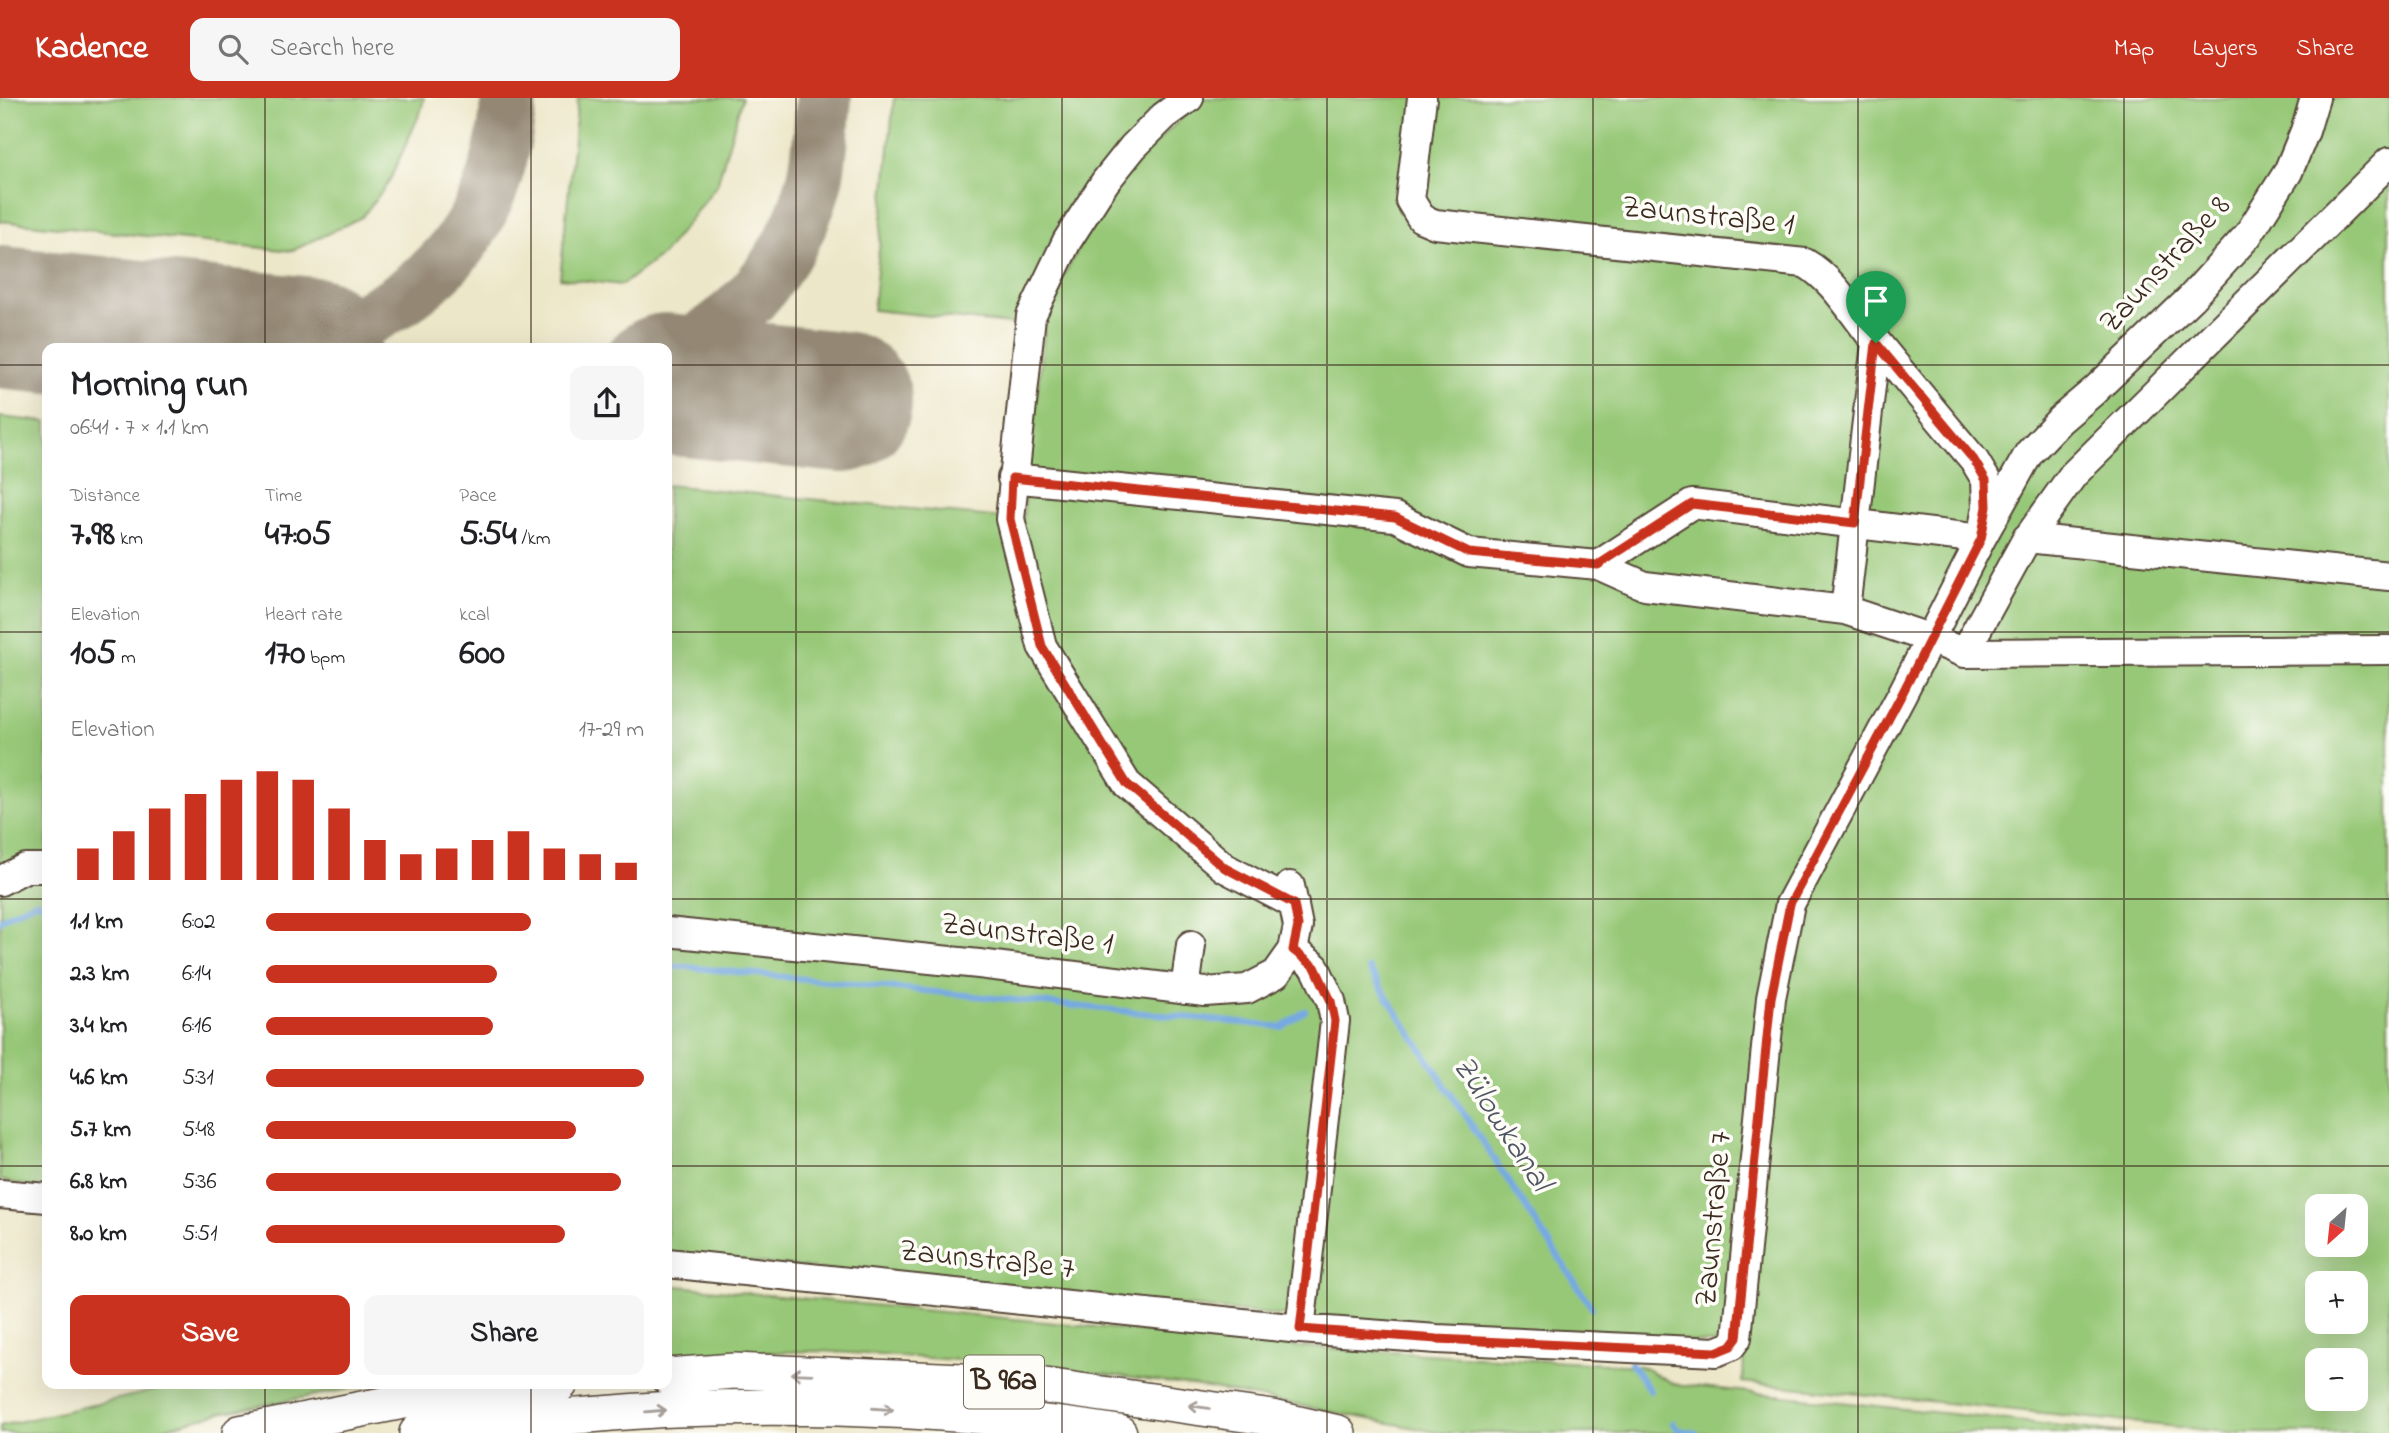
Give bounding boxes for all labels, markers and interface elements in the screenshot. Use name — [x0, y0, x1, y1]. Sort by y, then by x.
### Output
search box — [190, 18, 680, 81]
text: Kadence — [35, 25, 148, 73]
icon: search — [214, 30, 252, 68]
text: Search here — [270, 30, 394, 68]
text: Map — [2114, 32, 2154, 67]
text: Layers — [2192, 32, 2258, 67]
text: Share — [2296, 32, 2354, 67]
street label: Zaunstraße 1 — [1620, 185, 1796, 249]
street label: Zaunstraße 8 — [2089, 185, 2243, 345]
pin — [1846, 271, 1906, 343]
icon: arrive — [1857, 282, 1895, 320]
text: Morning run — [70, 358, 248, 414]
button: share — [570, 366, 644, 440]
text: 06:41 · 7 × 1.1 km — [70, 412, 209, 445]
text: Distance — [70, 483, 140, 510]
text: Time — [265, 483, 302, 510]
text: Pace — [459, 483, 496, 510]
text: 7.98 — [70, 510, 115, 561]
text: 47:05 — [265, 510, 332, 561]
text: 5:54 — [459, 510, 517, 561]
text: km — [115, 526, 143, 553]
text: /km — [517, 526, 550, 553]
text: Elevation — [70, 602, 140, 629]
text: Heart rate — [265, 602, 343, 629]
text: kcal — [459, 602, 490, 629]
text: 105 — [70, 629, 116, 680]
text: 170 — [265, 629, 305, 680]
text: 600 — [459, 629, 505, 680]
text: m — [116, 645, 136, 672]
text: bpm — [305, 645, 345, 672]
text: Elevation — [70, 714, 155, 747]
text: 17–29 m — [579, 714, 644, 747]
street label: Zaunstraße 1 — [938, 901, 1116, 969]
text: 1.1 km — [70, 906, 123, 939]
text: 6:02 — [182, 906, 215, 939]
text: 2.3 km — [70, 958, 129, 991]
text: 6:14 — [182, 958, 211, 991]
text: 3.4 km — [70, 1010, 127, 1043]
text: 6:16 — [182, 1010, 212, 1043]
water label: Zülowkanal — [1439, 1047, 1565, 1204]
text: 4.6 km — [70, 1062, 128, 1095]
text: 5:31 — [182, 1062, 214, 1095]
text: 5.7 km — [70, 1114, 131, 1147]
text: 5:48 — [182, 1114, 215, 1147]
street label: Zaunstraße 7 — [1684, 1129, 1746, 1309]
text: 6.8 km — [70, 1166, 127, 1199]
text: 5:36 — [182, 1166, 217, 1199]
north arrow — [2305, 1194, 2368, 1256]
map controls — [2305, 1194, 2368, 1411]
text: 8.0 km — [70, 1218, 127, 1251]
text: 5:51 — [182, 1218, 218, 1251]
street label: Zaunstraße 7 — [897, 1228, 1077, 1294]
button: + — [2305, 1271, 2368, 1334]
button: Save — [70, 1295, 350, 1375]
button: Share — [364, 1295, 644, 1375]
button: − — [2305, 1348, 2368, 1411]
road number: B 96a — [964, 1356, 1044, 1408]
one-way arrow — [790, 1367, 813, 1380]
one-way arrow — [1188, 1400, 1211, 1413]
one-way arrow — [871, 1403, 894, 1416]
one-way arrow — [644, 1404, 667, 1417]

